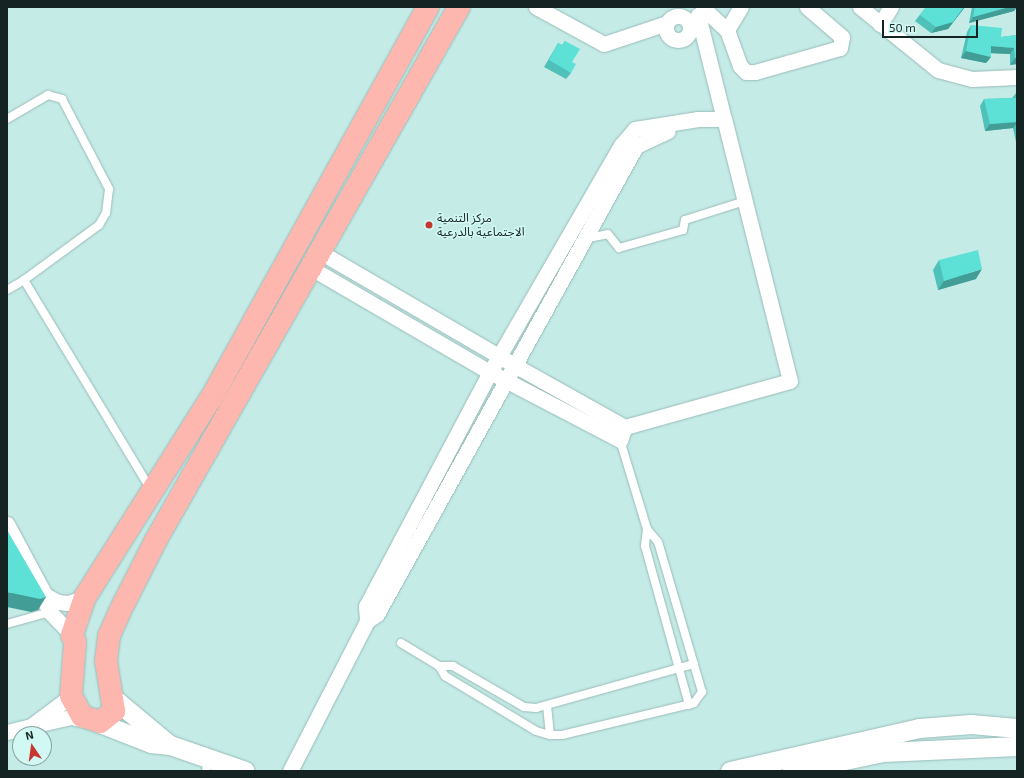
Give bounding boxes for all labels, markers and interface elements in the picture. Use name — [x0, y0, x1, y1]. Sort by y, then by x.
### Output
scale bar — [884, 12, 980, 38]
text: 50 m — [889, 20, 916, 34]
place label: مركز التنمية الاجتماعية بالدرعية — [437, 211, 525, 239]
marker: مركز التنمية الاجتماعية بالدرعية — [424, 220, 434, 230]
north arrow — [12, 726, 52, 766]
text: N — [24, 728, 35, 742]

